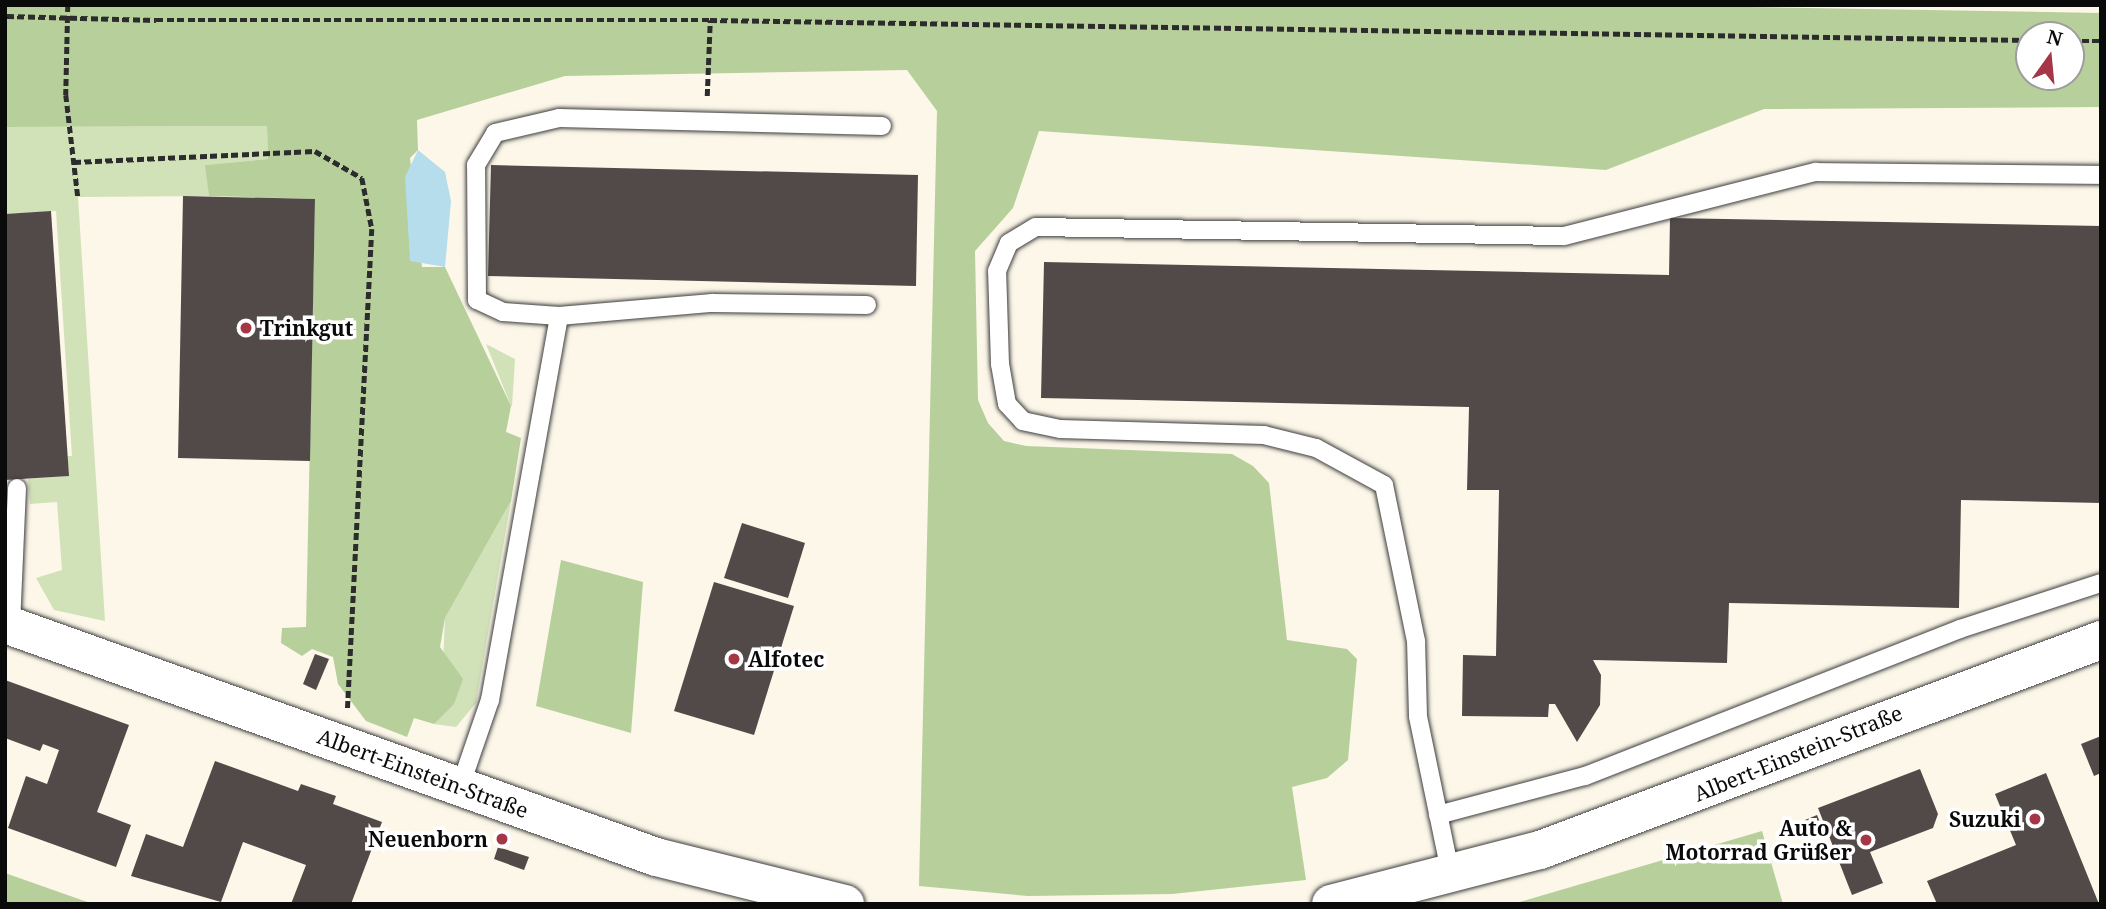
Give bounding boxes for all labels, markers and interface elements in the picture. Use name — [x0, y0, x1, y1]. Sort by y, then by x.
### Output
north arrow — [2015, 21, 2085, 91]
text: N — [2044, 23, 2066, 52]
place label: Trinkgut — [260, 315, 353, 341]
marker: Trinkgut — [238, 320, 254, 336]
place label: Alfotec — [748, 646, 824, 672]
marker: Alfotec — [726, 651, 742, 667]
street label: Albert-Einstein-Straße — [1690, 700, 1906, 806]
street label: Albert-Einstein-Straße — [314, 723, 532, 823]
place label: Suzuki — [1949, 806, 2021, 832]
marker: Suzuki — [2027, 811, 2043, 827]
place label: Auto & Motorrad Grüßer — [1665, 815, 1852, 865]
place label: Neuenborn — [368, 826, 488, 852]
marker: Neuenborn — [494, 831, 510, 847]
marker: Auto & Motorrad Grüßer — [1858, 832, 1874, 848]

